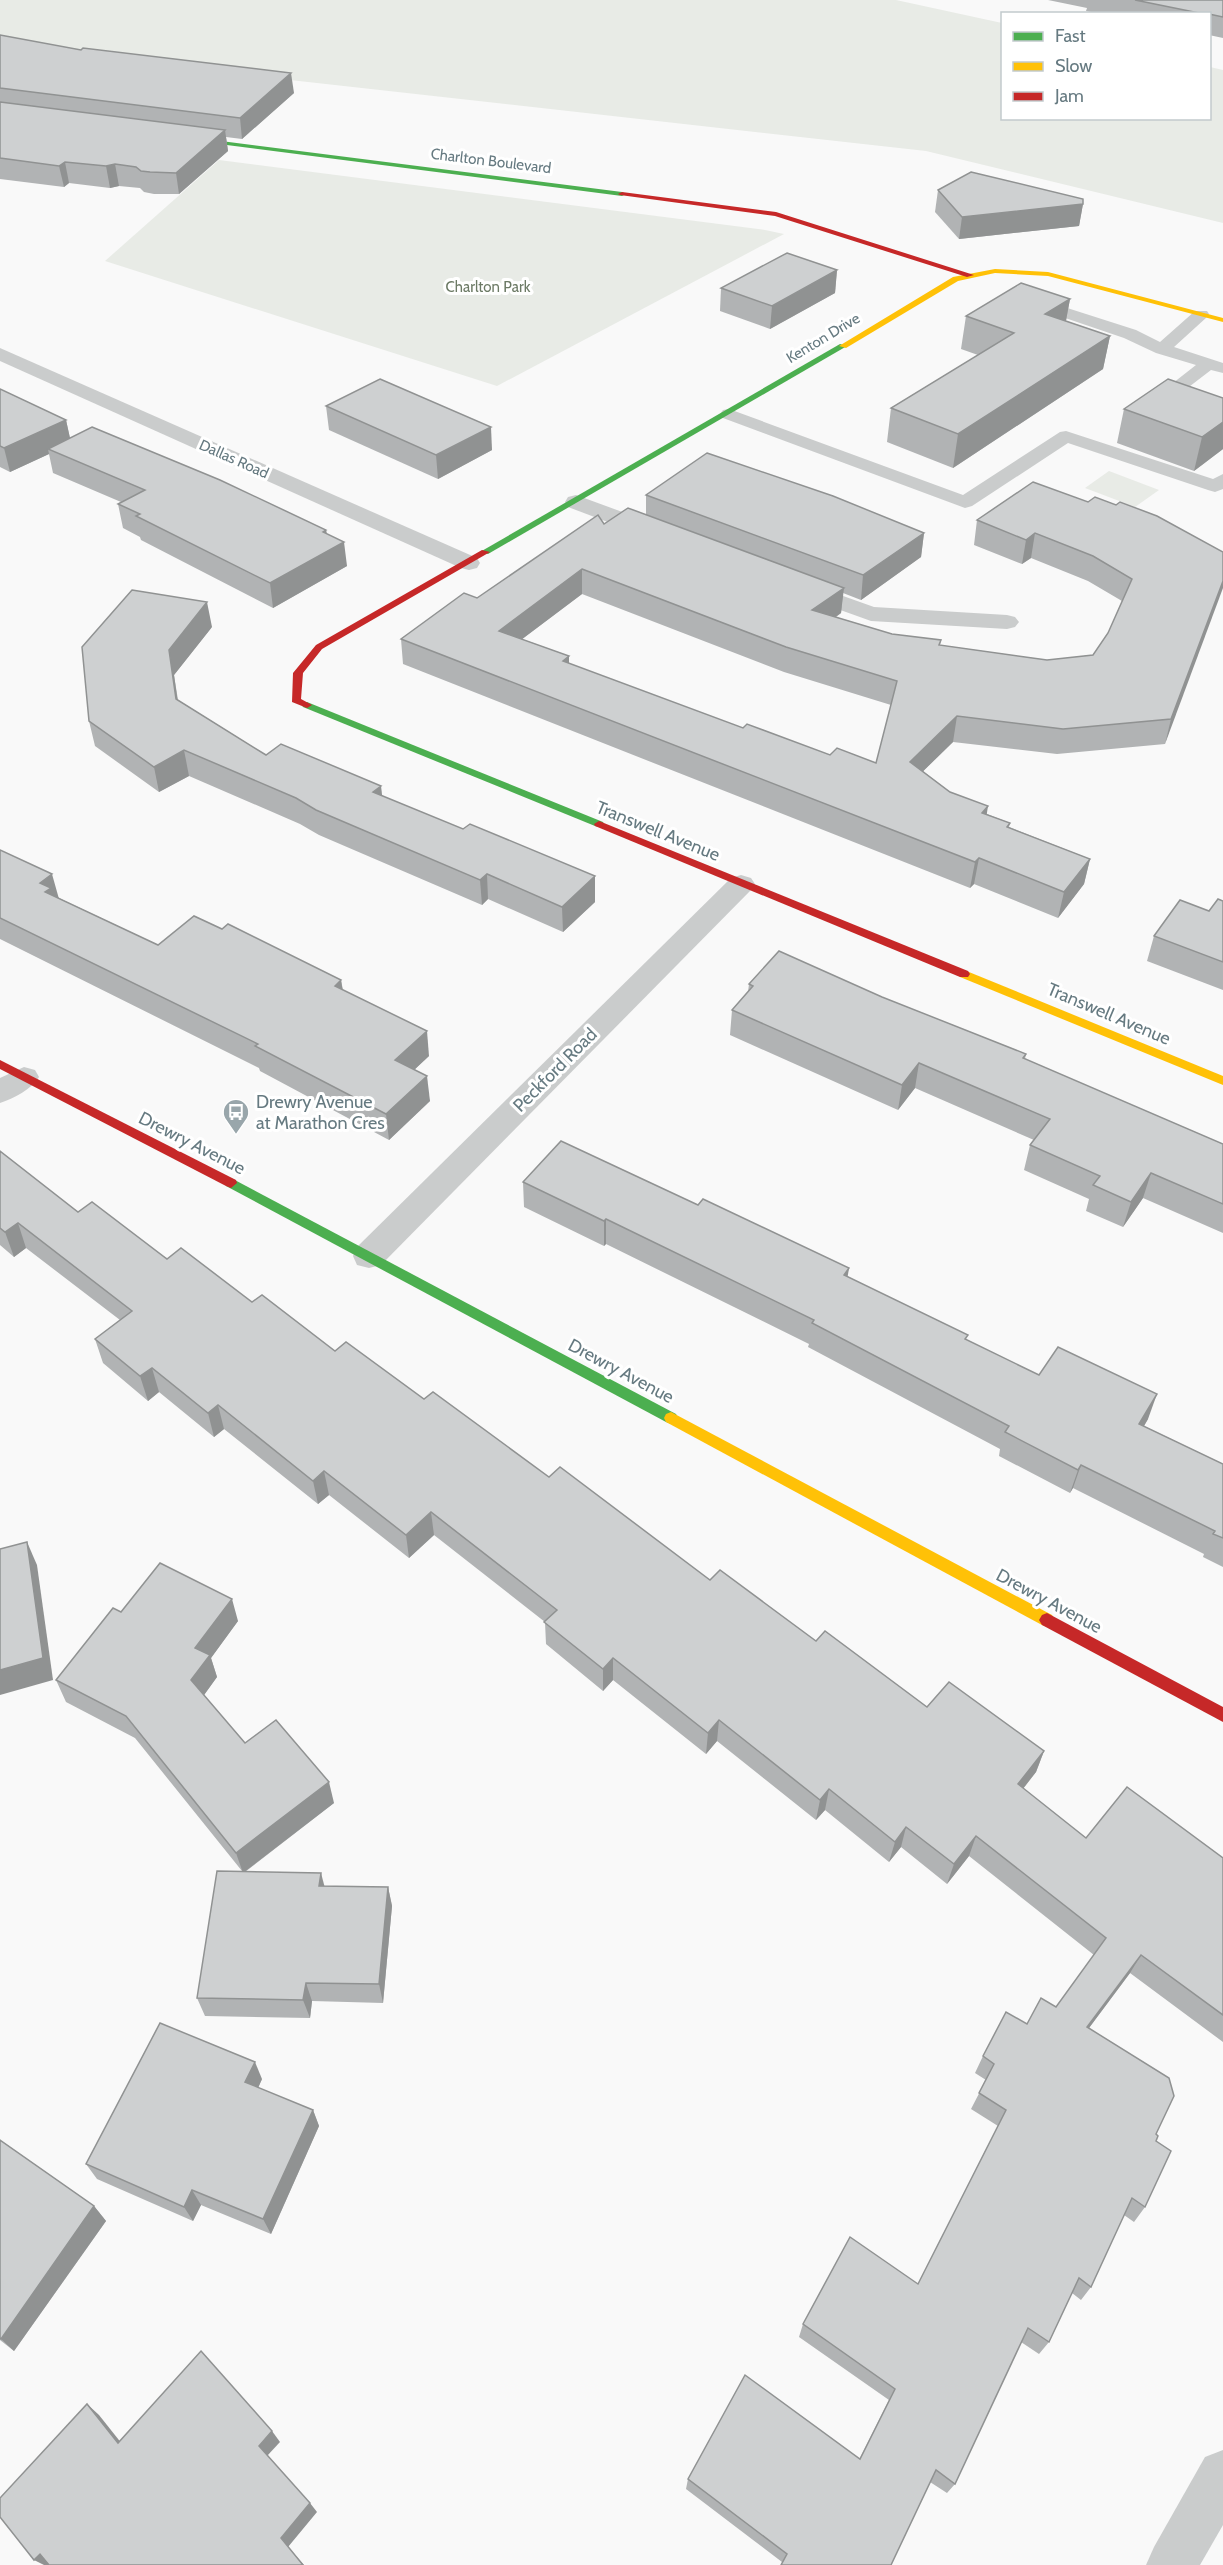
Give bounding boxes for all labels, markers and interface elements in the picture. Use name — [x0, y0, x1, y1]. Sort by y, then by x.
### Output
legend — [1001, 12, 1211, 120]
text: Fast — [1055, 25, 1086, 47]
text: Slow — [1055, 55, 1092, 77]
text: Jam — [1054, 85, 1084, 107]
street label: Charlton Boulevard — [430, 145, 552, 177]
park label: Charlton Park — [446, 278, 531, 296]
street label: Kenton Drive — [783, 309, 863, 367]
street label: Dallas Road — [196, 436, 272, 482]
street label: Transwell Avenue — [593, 796, 723, 866]
street label: Transwell Avenue — [1044, 978, 1174, 1050]
street label: Peckford Road — [508, 1023, 602, 1117]
place label: Drewry Avenue at Marathon Cres — [256, 1091, 385, 1134]
bus stop icon: Drewry Avenue at Marathon Cres — [221, 1097, 251, 1135]
street label: Drewry Avenue — [135, 1107, 249, 1179]
street label: Drewry Avenue — [564, 1334, 678, 1408]
street label: Drewry Avenue — [992, 1564, 1106, 1638]

